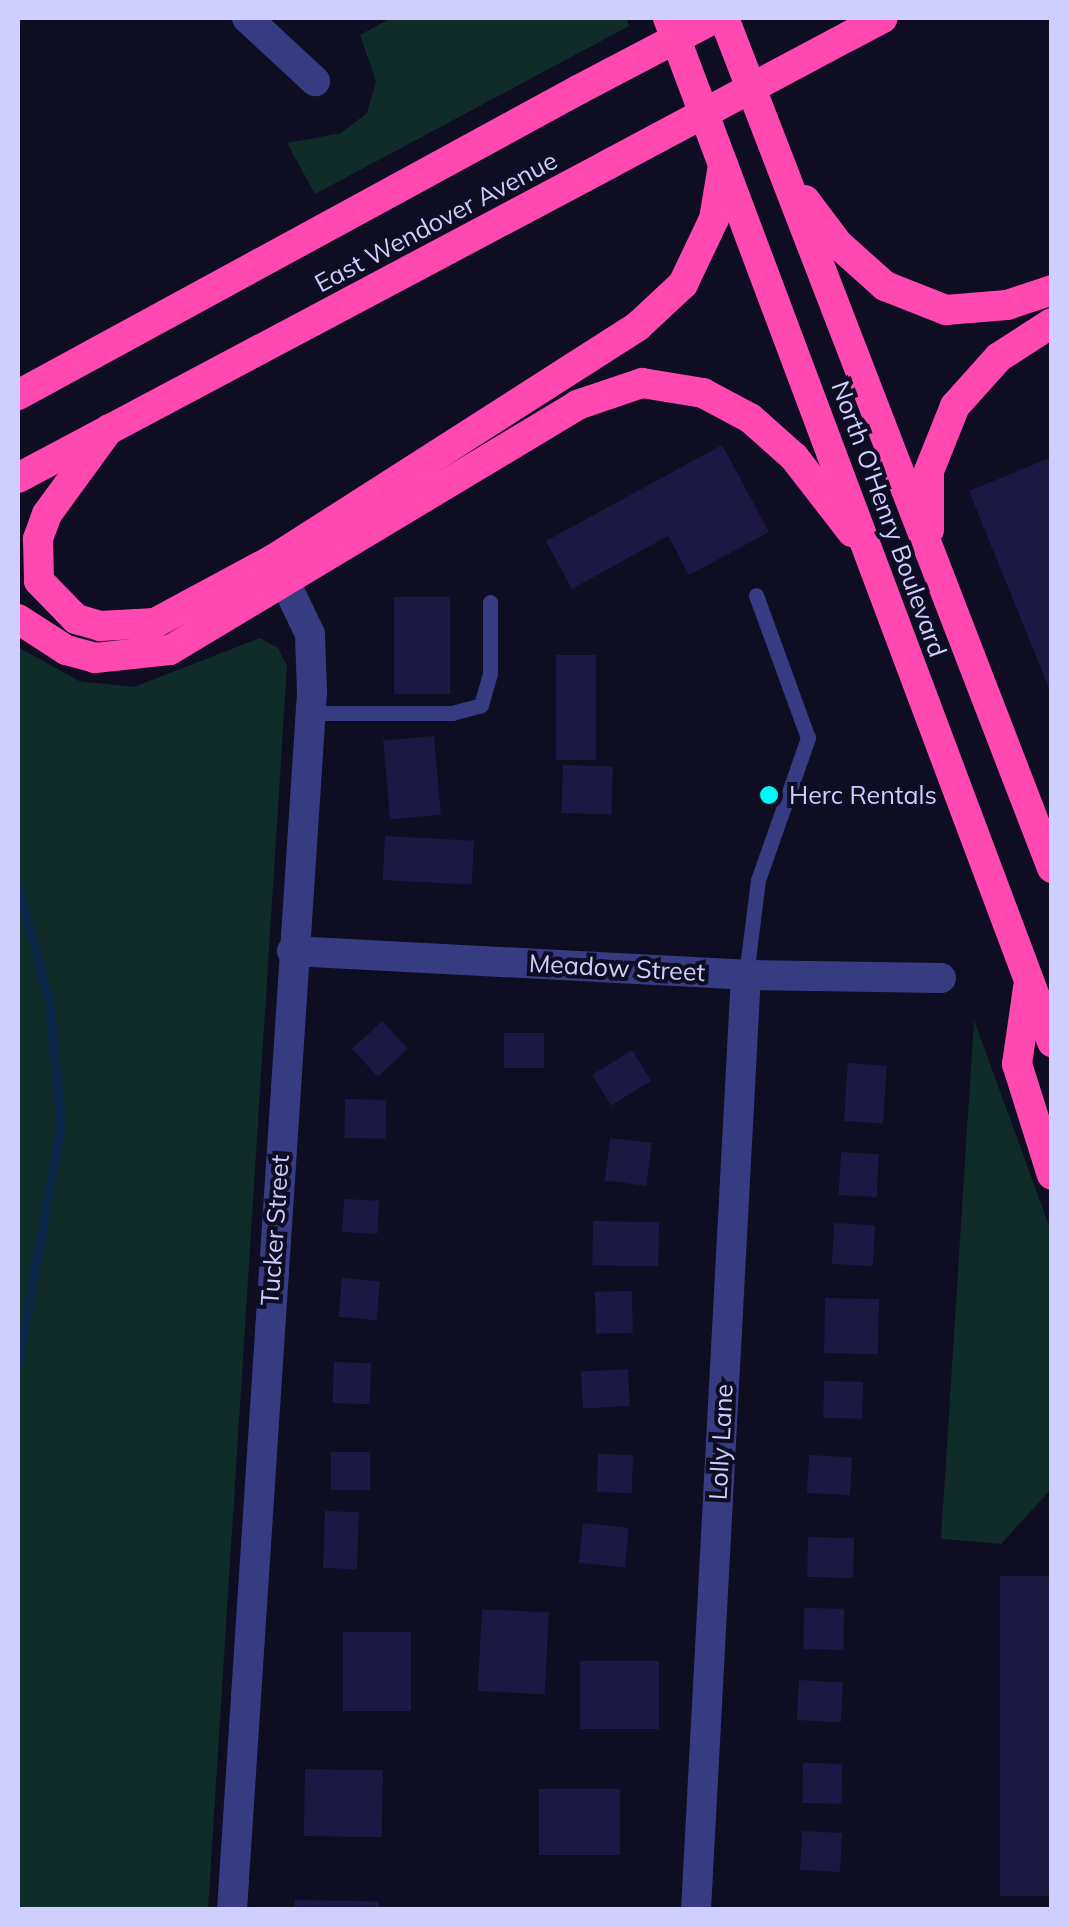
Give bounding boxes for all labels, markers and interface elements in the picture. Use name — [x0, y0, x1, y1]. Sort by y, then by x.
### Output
street label: East Wendover Avenue — [310, 145, 562, 299]
street label: North O'Henry Boulevard — [825, 377, 953, 661]
place label: Herc Rentals — [789, 780, 937, 810]
marker: Herc Rentals — [758, 784, 780, 806]
street label: Meadow Street — [528, 948, 706, 988]
street label: Tucker Street — [255, 1154, 295, 1306]
street label: Lolly Lane — [703, 1383, 739, 1501]

